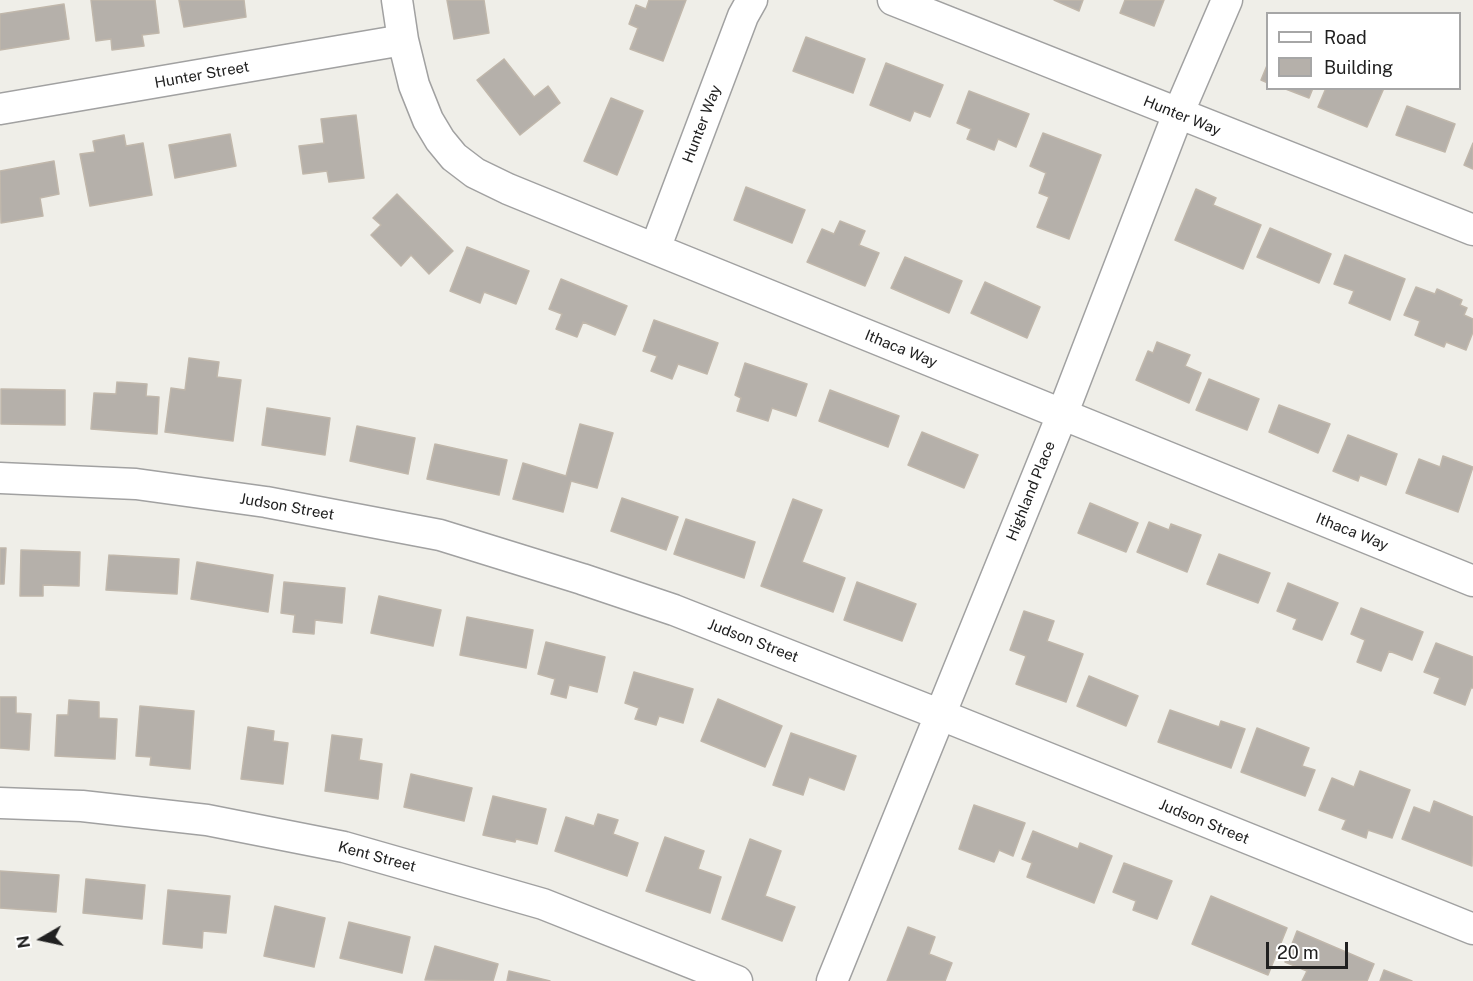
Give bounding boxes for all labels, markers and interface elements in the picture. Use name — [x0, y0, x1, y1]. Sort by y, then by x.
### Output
legend — [1266, 12, 1461, 90]
text: Road — [1324, 27, 1367, 48]
text: Building — [1324, 57, 1393, 78]
street label: Hunter Street — [153, 58, 251, 92]
street label: Hunter Way — [679, 83, 725, 165]
street label: Hunter Way — [1141, 92, 1223, 140]
street label: Ithaca Way — [862, 326, 940, 372]
street label: Highland Place — [1003, 438, 1059, 544]
street label: Judson Street — [238, 490, 336, 524]
street label: Ithaca Way — [1313, 509, 1391, 555]
street label: Judson Street — [705, 615, 801, 667]
street label: Judson Street — [1156, 796, 1252, 848]
street label: Kent Street — [336, 838, 418, 876]
north arrow — [12, 909, 72, 969]
scale bar — [1269, 930, 1352, 968]
text: N — [13, 934, 34, 950]
text: 20 m — [1277, 942, 1319, 963]

